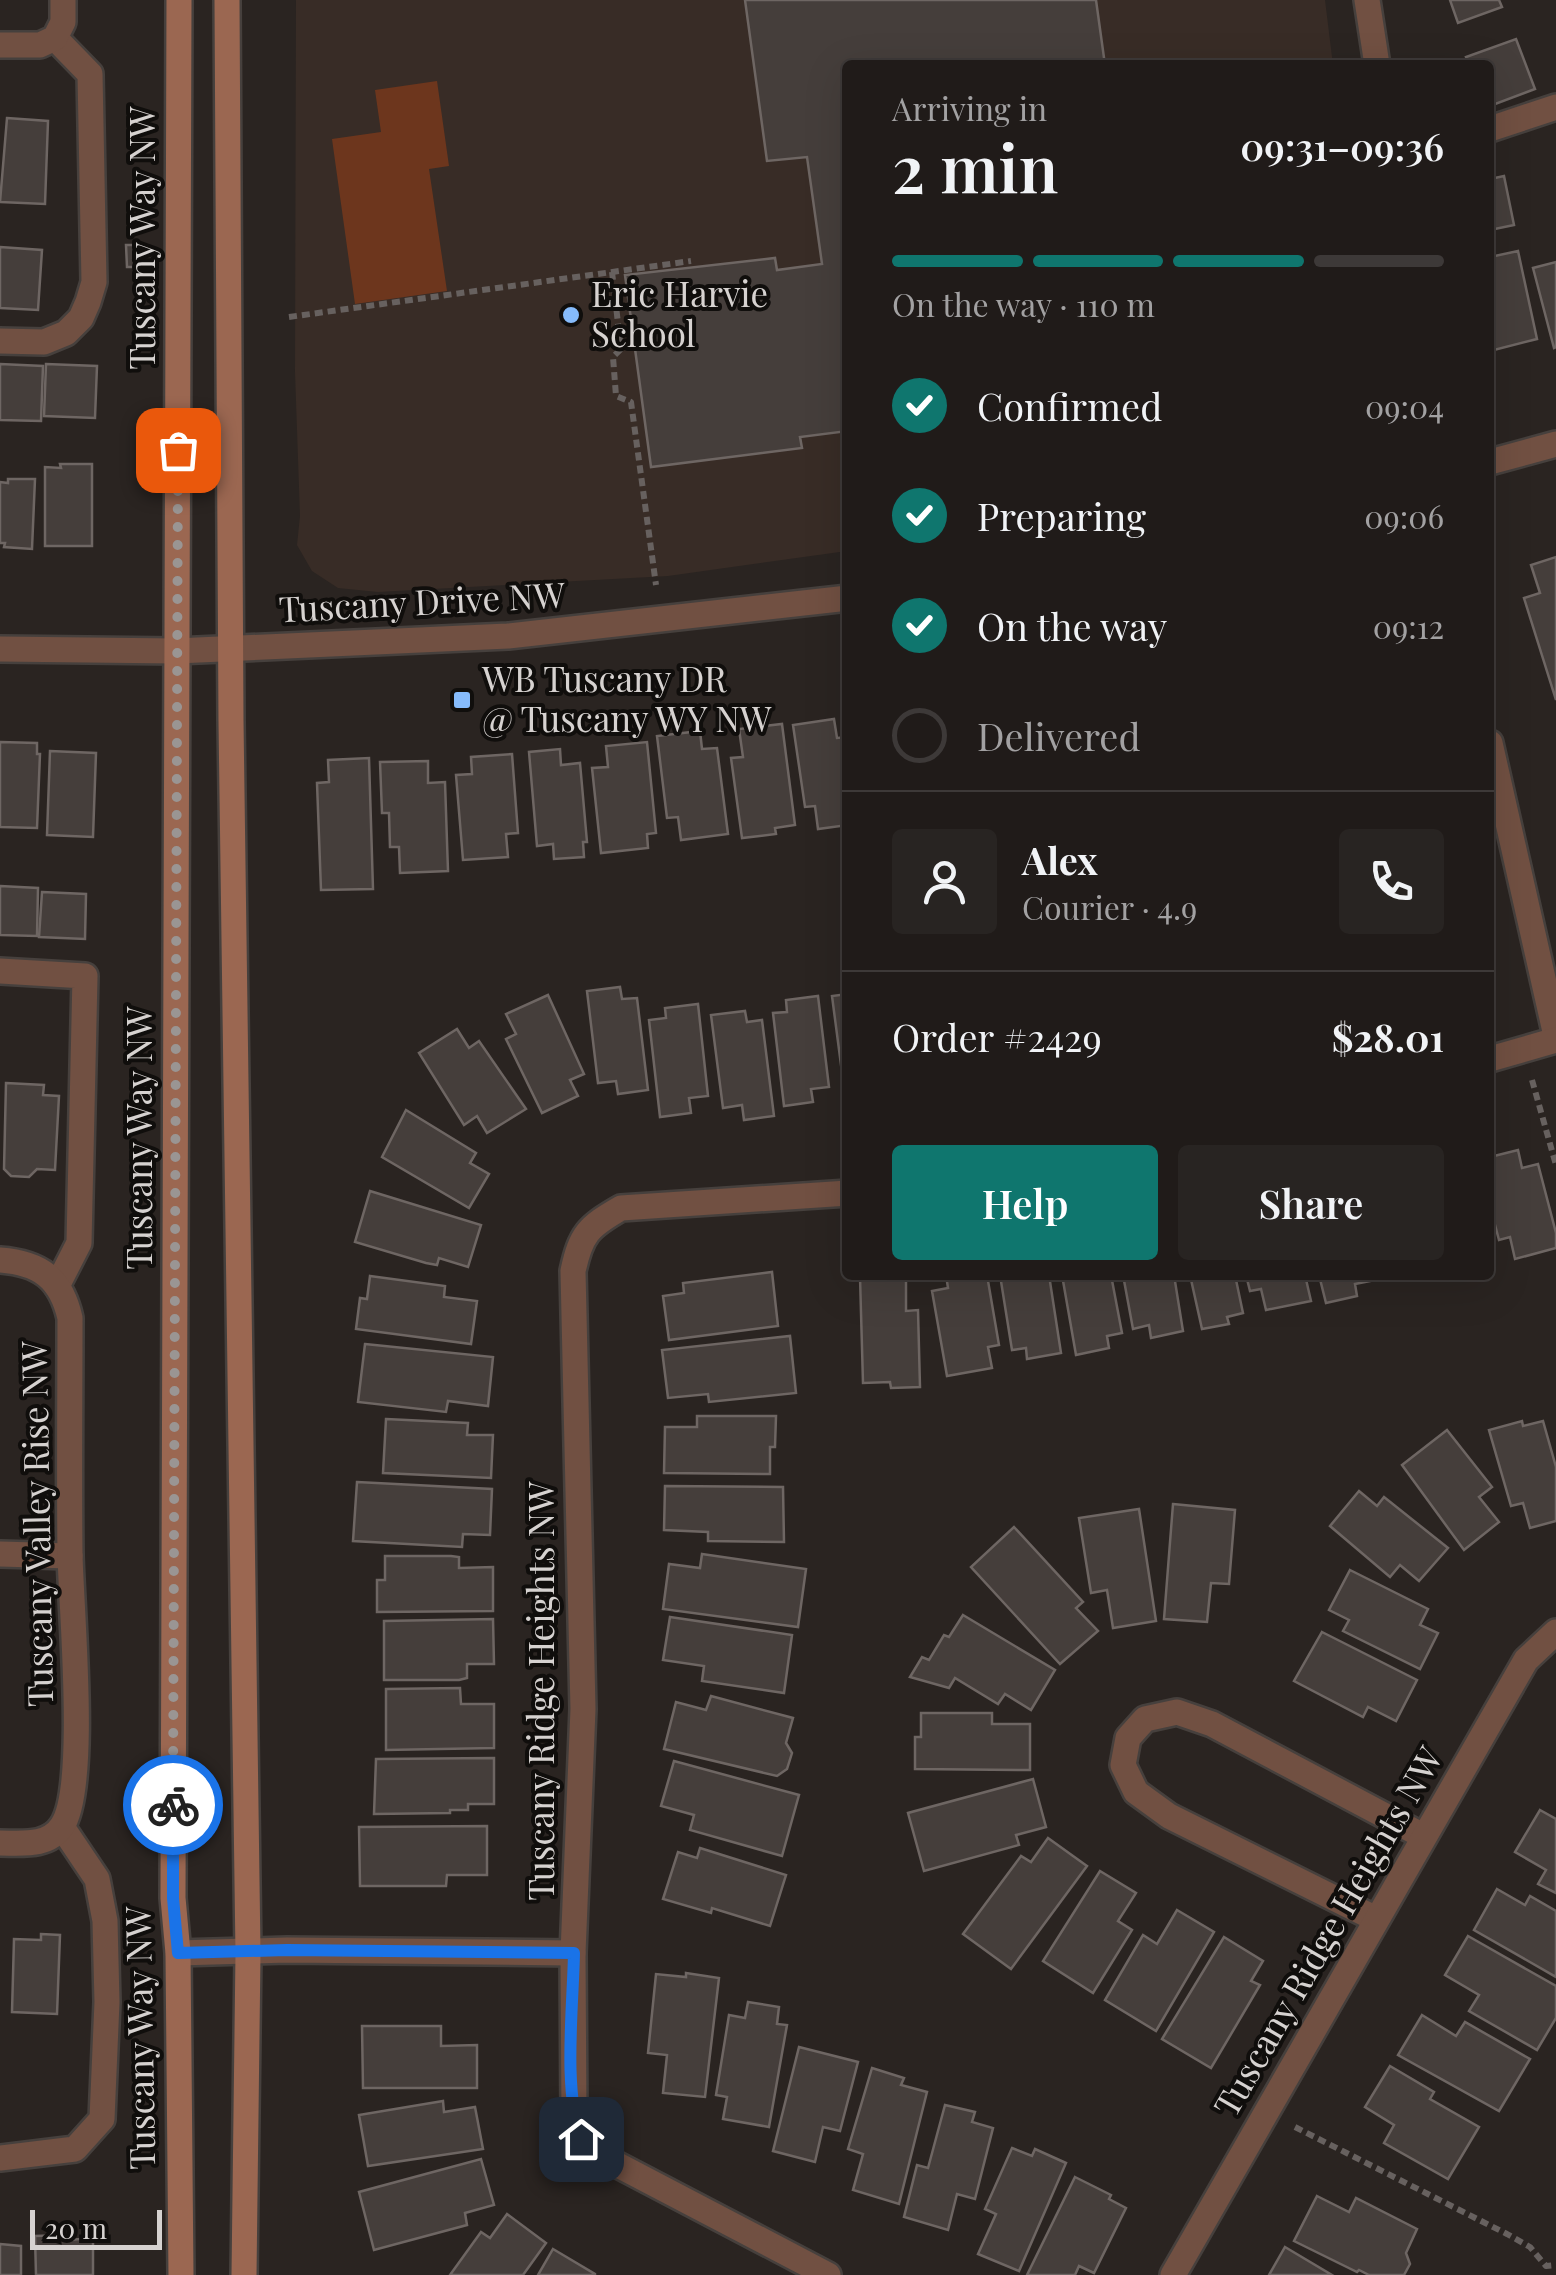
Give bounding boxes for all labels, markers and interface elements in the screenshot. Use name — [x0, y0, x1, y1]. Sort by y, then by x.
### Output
text: Arriving in — [892, 86, 1047, 129]
street label: Tuscany Way NW — [117, 106, 164, 370]
text: 09:31–09:36 — [1240, 120, 1444, 171]
text: 2 min — [892, 123, 1058, 209]
place label: Eric Harvie School — [591, 269, 768, 356]
text: On the way · 110 m — [892, 282, 1155, 325]
marker: Eric Harvie School — [560, 304, 582, 326]
icon: check — [892, 378, 947, 433]
text: Confirmed — [977, 380, 1162, 431]
text: 09:04 — [1365, 384, 1444, 427]
pin — [136, 408, 221, 493]
icon: bag — [151, 423, 206, 478]
icon: check — [892, 488, 947, 543]
text: Preparing — [977, 490, 1146, 541]
text: 09:06 — [1364, 494, 1444, 537]
street label: Tuscany Drive NW — [278, 570, 566, 631]
icon: check — [892, 598, 947, 653]
text: On the way — [977, 600, 1167, 651]
text: 09:12 — [1373, 604, 1444, 647]
place label: WB Tuscany DR @ Tuscany WY NW — [481, 654, 772, 741]
marker: WB Tuscany DR @ Tuscany WY NW — [451, 689, 473, 711]
text: Delivered — [977, 710, 1141, 761]
button: person — [892, 829, 997, 934]
button: phone — [1339, 829, 1444, 934]
text: Alex — [1022, 834, 1098, 885]
text: Courier · 4.9 — [1022, 885, 1197, 928]
street label: Tuscany Way NW — [114, 1006, 161, 1270]
text: Order #2429 — [892, 1011, 1102, 1062]
text: $28.01 — [1332, 1011, 1444, 1062]
button: Help — [892, 1145, 1158, 1260]
button: Share — [1178, 1145, 1444, 1260]
street label: Tuscany Valley Rise NW — [9, 1340, 62, 1707]
street label: Tuscany Ridge Heights NW — [516, 1481, 563, 1901]
street label: Tuscany Ridge Heights NW — [1202, 1737, 1452, 2124]
courier — [123, 1755, 223, 1855]
icon: bike — [146, 1778, 201, 1833]
street label: Tuscany Way NW — [113, 1906, 164, 2170]
pin — [539, 2097, 624, 2182]
icon: home — [554, 2112, 609, 2167]
scale bar — [30, 2205, 162, 2250]
text: 20 m — [45, 2209, 107, 2246]

